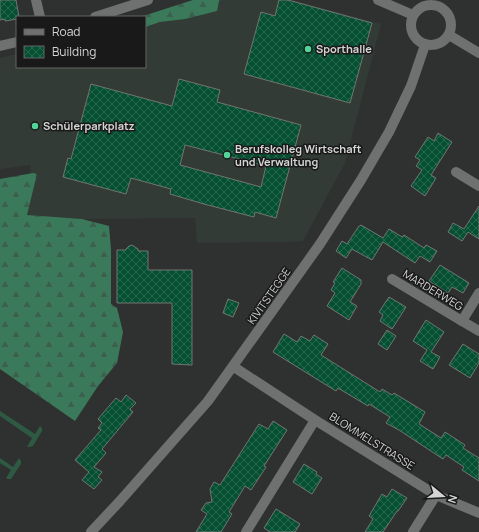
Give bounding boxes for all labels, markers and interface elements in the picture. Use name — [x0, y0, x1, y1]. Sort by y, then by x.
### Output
legend — [16, 16, 146, 68]
text: Road — [52, 23, 80, 40]
place label: Sporthalle — [316, 41, 372, 56]
text: Building — [52, 43, 96, 60]
marker: Sporthalle — [303, 44, 313, 54]
place label: Schülerparkplatz — [43, 118, 135, 133]
marker: Schülerparkplatz — [30, 121, 40, 131]
place label: Berufskolleg Wirtschaft und Verwaltung — [235, 141, 362, 169]
marker: Berufskolleg Wirtschaft und Verwaltung — [222, 150, 232, 160]
street label: KIVITSTEGGE — [244, 264, 294, 327]
street label: MARDERWEG — [400, 266, 466, 314]
street label: BLOMMELSTRASSE — [327, 408, 418, 473]
north arrow — [423, 476, 463, 516]
text: N — [445, 493, 461, 505]

